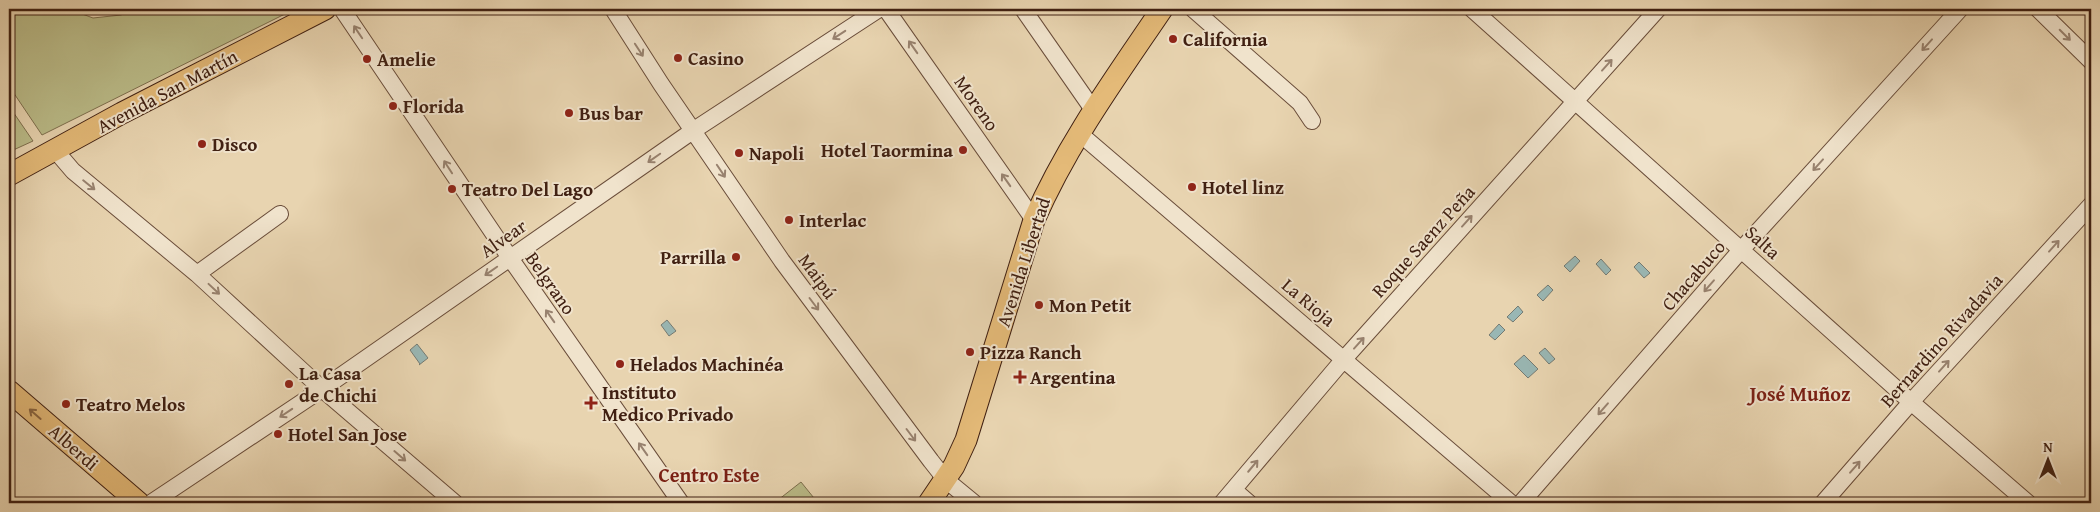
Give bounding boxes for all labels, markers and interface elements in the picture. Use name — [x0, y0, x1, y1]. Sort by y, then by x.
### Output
one-way arrow — [353, 25, 363, 39]
place label: California — [1183, 25, 1268, 53]
one-way arrow — [2058, 29, 2071, 41]
one-way arrow — [832, 31, 846, 41]
marker: California — [1167, 33, 1179, 45]
one-way arrow — [1921, 38, 1933, 51]
one-way arrow — [908, 40, 918, 54]
street label: Avenida San Martín — [92, 42, 243, 140]
one-way arrow — [635, 42, 645, 56]
place label: Casino — [688, 44, 744, 72]
place label: Amelie — [377, 45, 436, 73]
marker: Casino — [672, 52, 684, 64]
marker: Amelie — [361, 53, 373, 65]
one-way arrow — [1601, 59, 1613, 72]
street label: Moreno — [948, 70, 1006, 136]
place label: Florida — [403, 92, 464, 120]
place label: Bus bar — [579, 99, 643, 127]
marker: Florida — [387, 100, 399, 112]
marker: Bus bar — [563, 107, 575, 119]
place label: Disco — [212, 130, 257, 158]
place label: Hotel Taormina — [821, 136, 953, 164]
marker: Disco — [196, 138, 208, 150]
place label: Napoli — [749, 139, 804, 167]
marker: Hotel Taormina — [957, 144, 969, 156]
marker: Napoli — [733, 147, 745, 159]
one-way arrow — [647, 153, 661, 163]
one-way arrow — [1812, 159, 1824, 172]
one-way arrow — [443, 160, 454, 174]
one-way arrow — [716, 164, 726, 178]
place label: Hotel linz — [1202, 173, 1284, 201]
one-way arrow — [1001, 174, 1011, 188]
place label: Teatro Del Lago — [462, 175, 593, 203]
street label: Roque Saenz Peña — [1365, 178, 1481, 304]
one-way arrow — [83, 179, 96, 190]
marker: Hotel linz — [1186, 181, 1198, 193]
marker: Teatro Del Lago — [446, 183, 458, 195]
street label: Avenida Libertad — [989, 193, 1057, 330]
place label: Interlac — [799, 206, 867, 234]
street label: Alvear — [474, 212, 532, 264]
marker: Interlac — [783, 214, 795, 226]
one-way arrow — [1461, 215, 1473, 228]
street label: Salta — [1739, 218, 1787, 266]
street label: Chacabuco — [1654, 234, 1732, 316]
one-way arrow — [2048, 240, 2060, 253]
place label: Parrilla — [660, 243, 726, 271]
street label: Belgrano — [519, 246, 583, 320]
street label: Maipú — [792, 247, 845, 305]
marker: Parrilla — [730, 251, 742, 263]
one-way arrow — [485, 266, 499, 276]
street label: Bernardino Rivadavia — [1873, 267, 2009, 413]
street label: La Rioja — [1276, 271, 1342, 333]
one-way arrow — [1704, 280, 1715, 293]
one-way arrow — [207, 283, 220, 295]
place label: Mon Petit — [1049, 291, 1132, 319]
one-way arrow — [809, 297, 819, 311]
marker: Mon Petit — [1033, 299, 1045, 311]
one-way arrow — [545, 309, 555, 323]
one-way arrow — [1353, 336, 1365, 349]
place label: Pizza Ranch — [980, 338, 1082, 366]
marker: Pizza Ranch — [964, 346, 976, 358]
place label: Helados Machinéa — [630, 350, 784, 378]
marker: Helados Machinéa — [614, 358, 626, 370]
place label: La Casa de Chichi — [299, 359, 377, 409]
one-way arrow — [1938, 360, 1950, 373]
place label: Argentina — [1030, 363, 1116, 391]
marker: Argentina — [1014, 371, 1026, 383]
marker: La Casa de Chichi — [283, 378, 295, 390]
place label: Instituto Medico Privado — [602, 378, 733, 428]
district label: José Muñoz — [1746, 379, 1851, 408]
place label: Teatro Melos — [76, 390, 185, 418]
marker: Instituto Medico Privado — [584, 396, 598, 410]
marker: Teatro Melos — [60, 398, 72, 410]
one-way arrow — [1598, 402, 1609, 415]
one-way arrow — [29, 408, 42, 420]
one-way arrow — [279, 408, 293, 419]
street label: Alberdi — [43, 417, 105, 477]
place label: Hotel San Jose — [288, 420, 407, 448]
marker: Hotel San Jose — [272, 428, 284, 440]
one-way arrow — [906, 428, 916, 442]
north arrow — [2022, 434, 2072, 484]
text: N — [2043, 437, 2053, 457]
one-way arrow — [638, 442, 648, 456]
one-way arrow — [393, 450, 406, 461]
district label: Centro Este — [658, 460, 760, 489]
one-way arrow — [1248, 460, 1259, 473]
one-way arrow — [1849, 460, 1861, 473]

